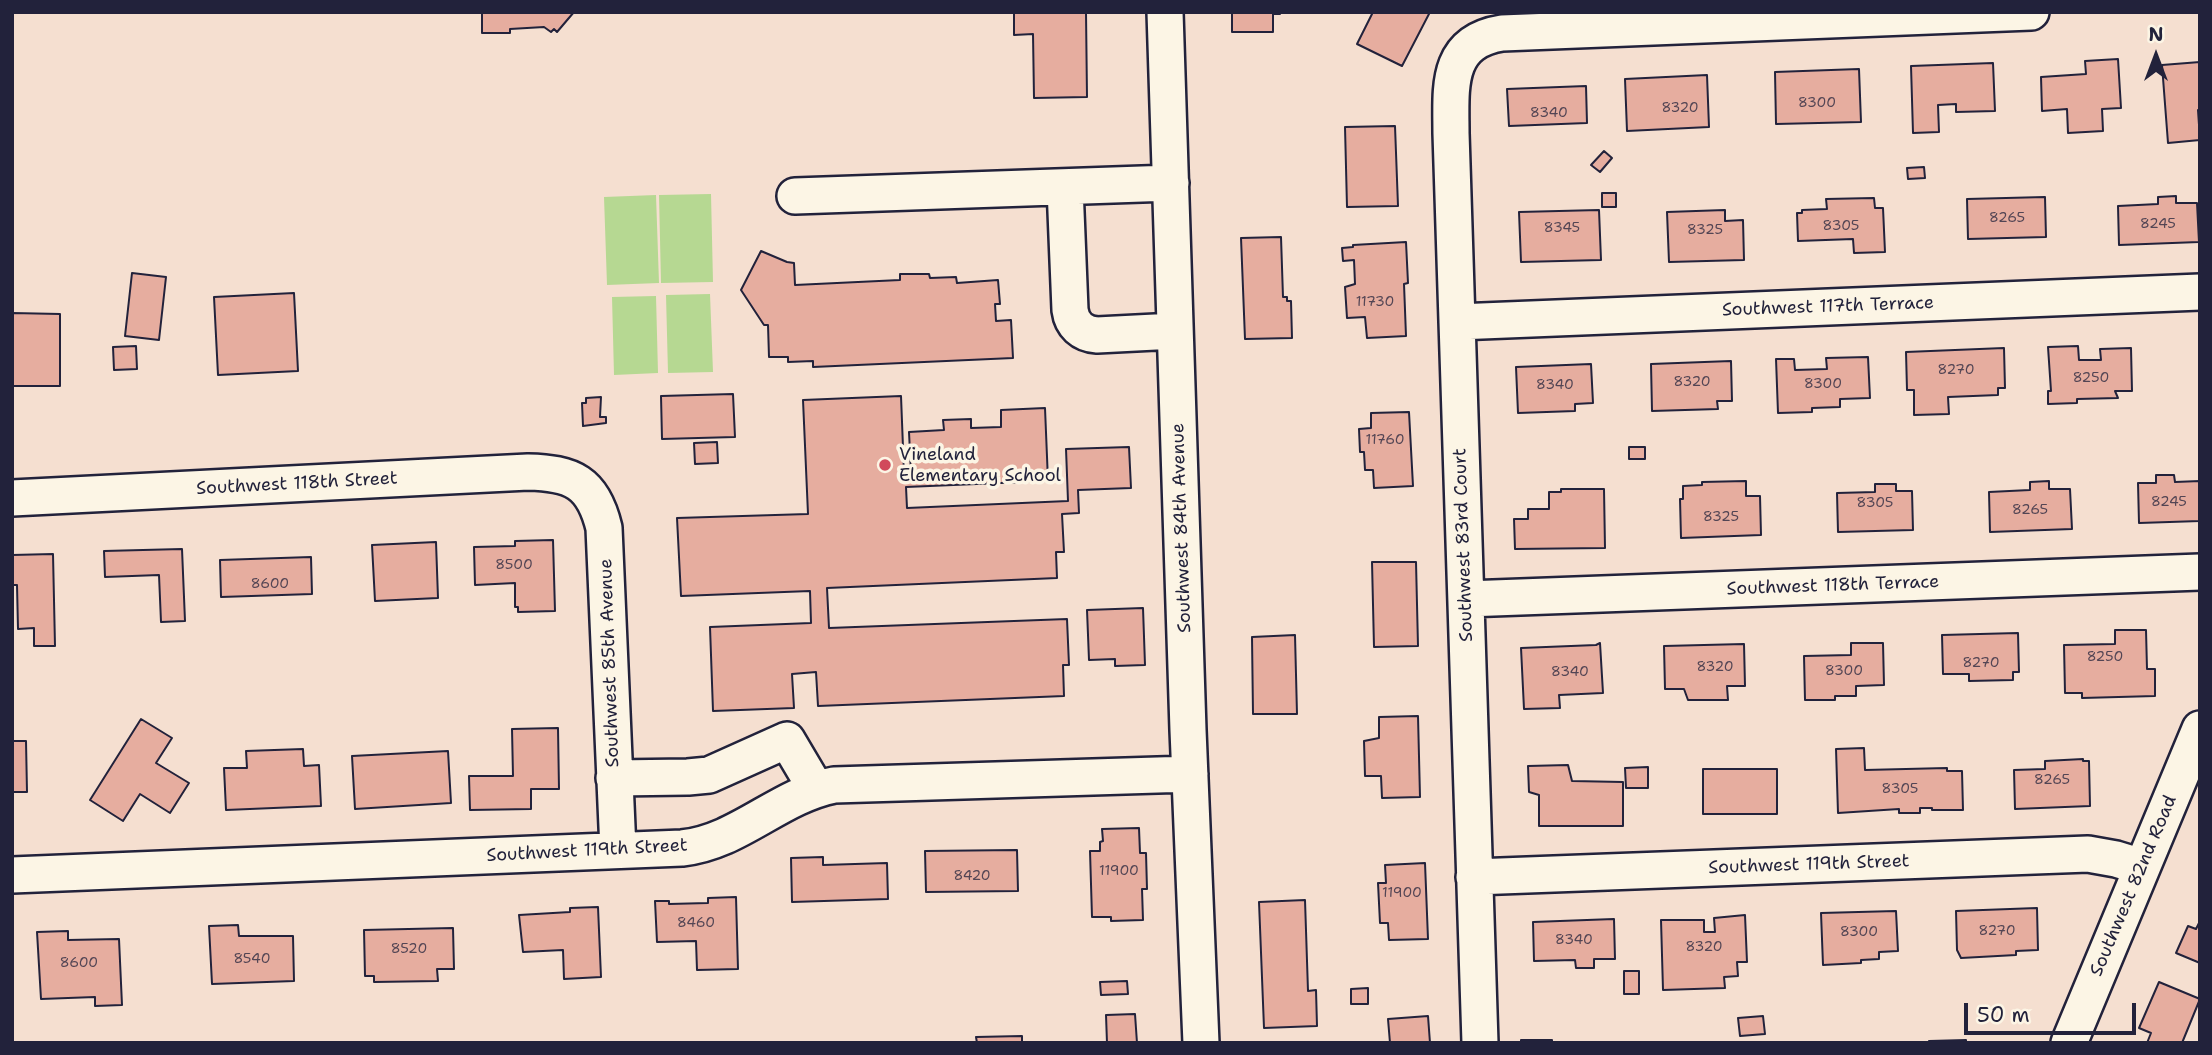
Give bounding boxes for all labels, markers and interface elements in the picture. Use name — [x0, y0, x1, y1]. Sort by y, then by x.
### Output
north arrow — [2121, 21, 2191, 91]
text: N — [2148, 22, 2164, 47]
house number: 8300 — [1798, 95, 1836, 111]
house number: 8320 — [1661, 100, 1699, 116]
house number: 8340 — [1530, 105, 1568, 121]
house number: 8265 — [1989, 210, 2025, 226]
house number: 8245 — [2140, 216, 2176, 232]
house number: 8305 — [1823, 218, 1859, 234]
house number: 8345 — [1544, 220, 1580, 236]
house number: 8325 — [1687, 222, 1723, 238]
street label: Southwest 117th Terrace — [1722, 293, 1934, 321]
house number: 11730 — [1356, 294, 1394, 310]
house number: 8270 — [1937, 362, 1975, 378]
house number: 8250 — [2073, 370, 2109, 386]
house number: 8320 — [1673, 374, 1711, 390]
house number: 8300 — [1804, 376, 1842, 392]
house number: 8340 — [1536, 377, 1574, 393]
street label: Southwest 84th Avenue — [1168, 423, 1196, 633]
house number: 11760 — [1366, 432, 1404, 448]
place label: Vineland Elementary School — [899, 444, 1061, 486]
street label: Southwest 83rd Court — [1450, 448, 1478, 642]
marker: Vineland Elementary School — [877, 457, 893, 473]
street label: Southwest 118th Street — [196, 468, 398, 500]
house number: 8245 — [2151, 494, 2187, 510]
house number: 8305 — [1857, 495, 1893, 511]
house number: 8265 — [2012, 502, 2048, 518]
house number: 8325 — [1703, 509, 1739, 525]
house number: 8500 — [495, 557, 533, 573]
street label: Southwest 85th Avenue — [596, 558, 624, 768]
street label: Southwest 118th Terrace — [1726, 571, 1940, 601]
house number: 8600 — [251, 576, 289, 592]
house number: 8250 — [2087, 649, 2123, 665]
house number: 8270 — [1962, 655, 2000, 671]
house number: 8320 — [1696, 659, 1734, 675]
house number: 8300 — [1825, 663, 1863, 679]
house number: 8340 — [1551, 664, 1589, 680]
house number: 8265 — [2034, 772, 2070, 788]
house number: 8305 — [1882, 781, 1918, 797]
street label: Southwest 82nd Road — [2086, 792, 2182, 980]
street label: Southwest 119th Street — [486, 835, 688, 867]
street label: Southwest 119th Street — [1708, 851, 1910, 879]
house number: 11900 — [1099, 863, 1139, 879]
house number: 8420 — [953, 868, 991, 884]
house number: 11900 — [1382, 885, 1422, 901]
house number: 8460 — [677, 915, 715, 931]
house number: 8270 — [1978, 923, 2016, 939]
house number: 8300 — [1840, 924, 1878, 940]
house number: 8340 — [1555, 932, 1593, 948]
house number: 8320 — [1685, 939, 1723, 955]
house number: 8520 — [391, 941, 427, 957]
house number: 8540 — [233, 951, 271, 967]
house number: 8600 — [60, 955, 98, 971]
scale bar — [1967, 988, 2138, 1032]
text: 50 m — [1977, 1001, 2030, 1029]

